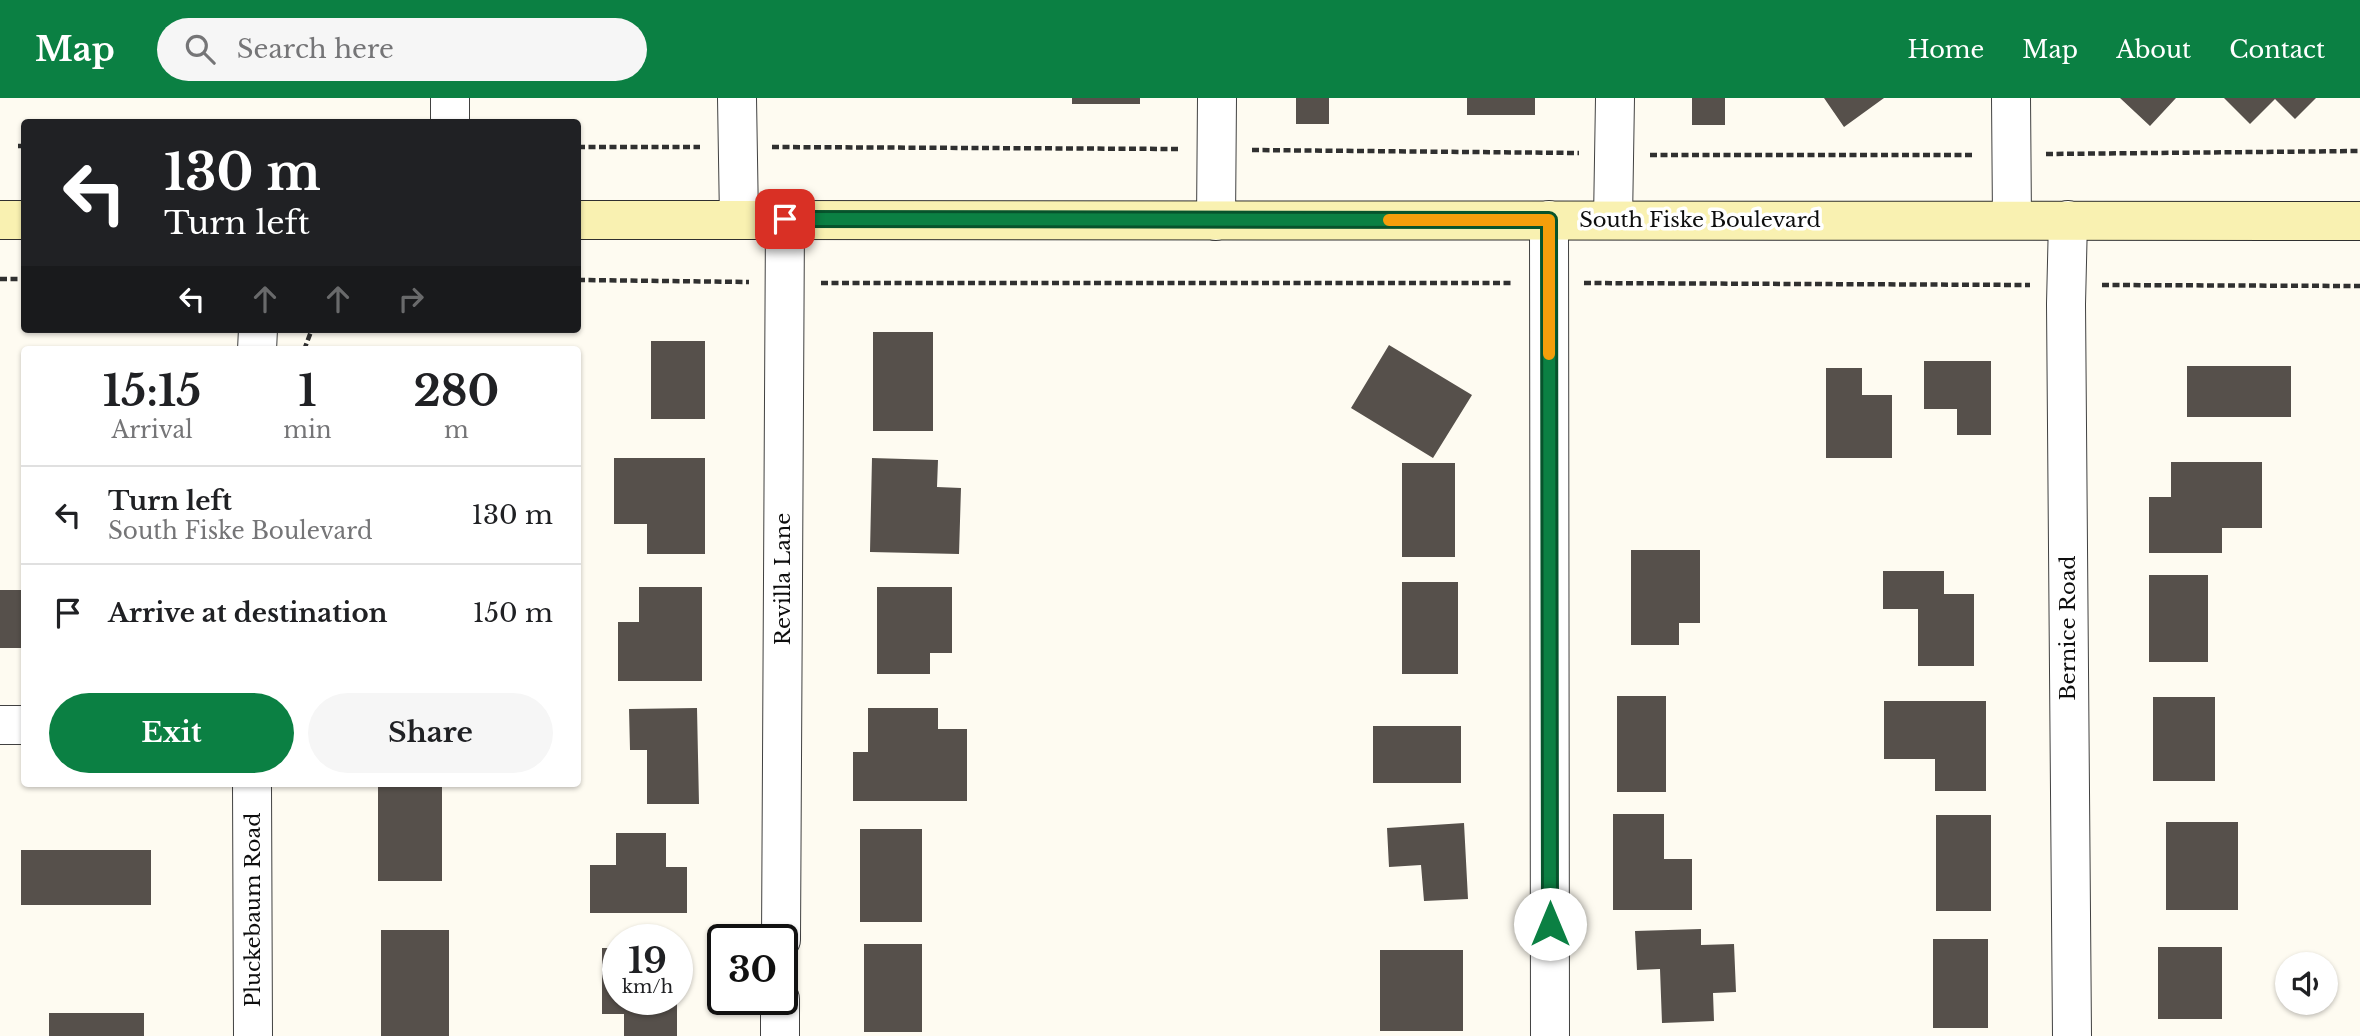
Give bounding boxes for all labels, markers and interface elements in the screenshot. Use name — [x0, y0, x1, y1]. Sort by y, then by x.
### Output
search box — [157, 18, 647, 81]
text: Map — [35, 29, 115, 70]
icon: search — [181, 30, 219, 68]
text: Search here — [237, 33, 394, 65]
text: Home — [1908, 35, 1984, 64]
text: Map — [2022, 35, 2078, 64]
text: About — [2116, 35, 2191, 64]
text: Contact — [2229, 35, 2325, 64]
text: 130 m — [164, 142, 321, 203]
icon: left — [49, 147, 140, 238]
pin — [755, 189, 815, 249]
icon: arrive — [766, 200, 804, 238]
text: Turn left — [164, 203, 310, 243]
street label: South Fiske Boulevard — [1579, 207, 1821, 233]
icon: left — [173, 280, 211, 318]
icon: ahead — [246, 280, 284, 318]
icon: ahead — [319, 280, 357, 318]
icon: right — [392, 280, 430, 318]
text: 15:15 — [103, 365, 201, 417]
text: 1 — [298, 365, 317, 417]
text: 280 — [413, 365, 499, 417]
text: Arrival — [111, 416, 193, 444]
text: min — [283, 416, 332, 444]
text: m — [444, 416, 469, 444]
text: Turn left — [108, 485, 232, 517]
icon: left — [49, 496, 87, 534]
text: 130 m — [471, 499, 553, 531]
street label: Revilla Lane — [770, 513, 796, 645]
text: South Fiske Boulevard — [108, 517, 372, 545]
street label: Bernice Road — [2055, 556, 2081, 700]
icon: arrive — [49, 594, 87, 632]
text: Arrive at destination — [108, 597, 388, 629]
text: 150 m — [473, 597, 553, 629]
button: Exit — [49, 693, 294, 773]
button: Share — [308, 693, 553, 773]
street label: Pluckebaum Road — [240, 813, 266, 1007]
position arrow — [1513, 887, 1587, 961]
speed limit sign: 30 — [707, 924, 798, 1015]
text: 19 — [628, 939, 667, 982]
map controls — [2275, 952, 2338, 1015]
button: sound — [2275, 952, 2338, 1015]
text: km/h — [622, 976, 673, 998]

